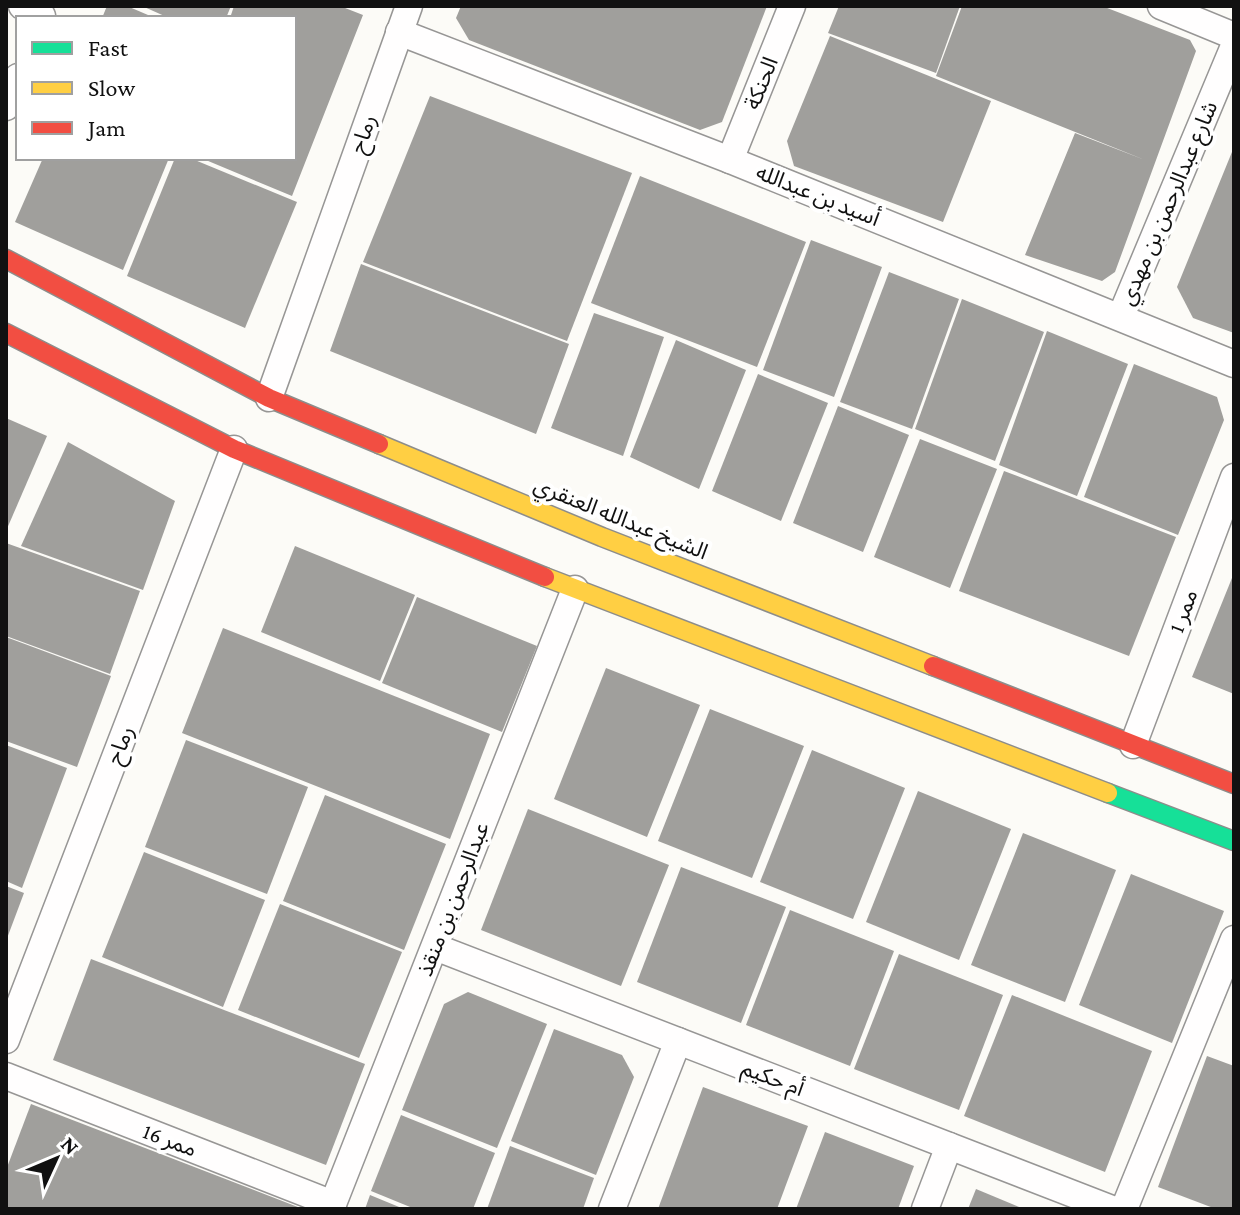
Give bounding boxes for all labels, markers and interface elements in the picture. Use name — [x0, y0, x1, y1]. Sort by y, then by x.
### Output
legend — [16, 16, 296, 160]
text: Fast — [88, 34, 129, 61]
street label: الحنكة — [739, 53, 783, 113]
text: Slow — [88, 74, 135, 101]
street label: شارع عبدالرحمن بن مهدي — [1114, 97, 1226, 310]
street label: رماح — [345, 111, 385, 158]
text: Jam — [86, 114, 126, 141]
street label: أسيد بن عبدالله — [753, 158, 884, 231]
street label: الشيخ عبدالله العنقري — [529, 472, 712, 568]
street label: ممر 1 — [1163, 586, 1203, 636]
street label: رماح — [101, 722, 142, 769]
street label: عبدالرحمن بن منقذ — [412, 819, 494, 979]
street label: أم حكيم — [737, 1054, 808, 1105]
street label: ممر 16 — [140, 1118, 200, 1162]
north arrow — [16, 1119, 96, 1199]
text: N — [56, 1131, 84, 1160]

